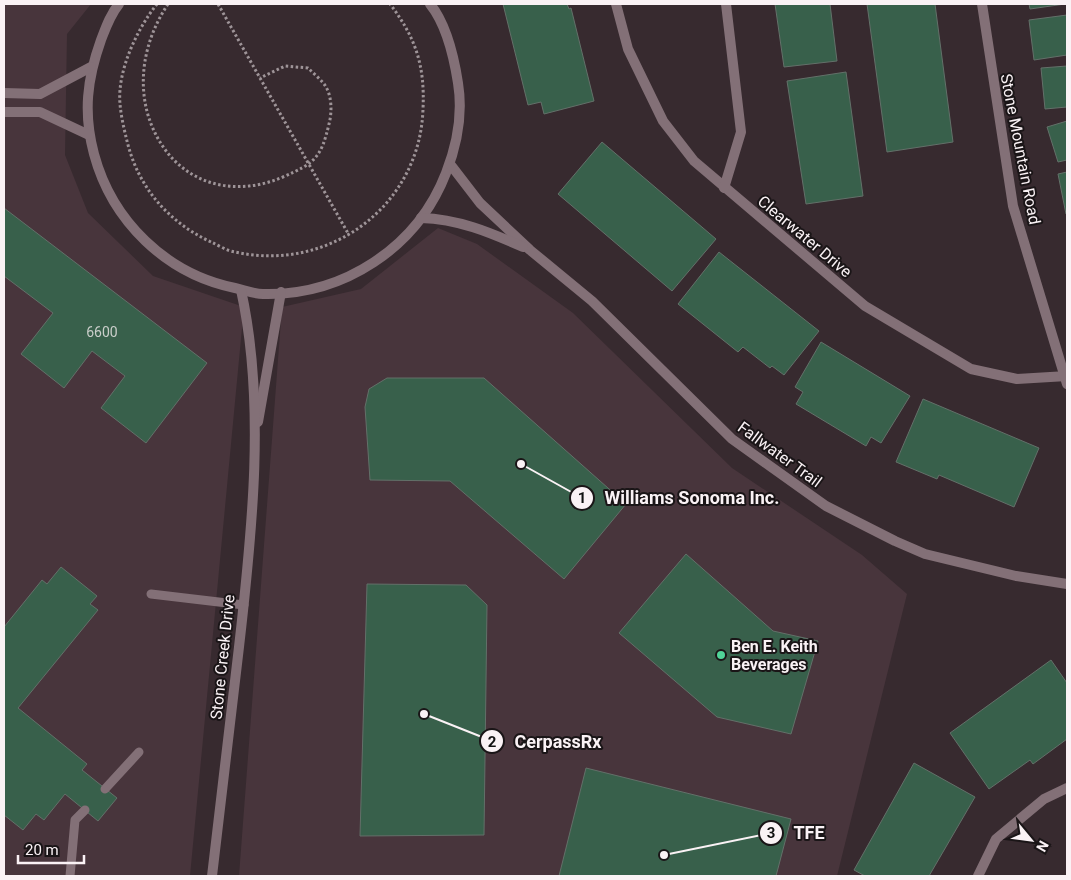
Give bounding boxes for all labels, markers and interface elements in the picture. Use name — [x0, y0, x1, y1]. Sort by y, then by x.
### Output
street label: Stone Mountain Road — [997, 72, 1044, 226]
street label: Clearwater Drive — [754, 192, 856, 281]
house number: 6600 — [86, 324, 118, 340]
street label: Fallwater Trail — [734, 418, 825, 491]
callout: Williams Sonoma Inc. — [569, 481, 789, 514]
text: Williams Sonoma Inc. — [605, 487, 779, 508]
text: 1 — [578, 489, 586, 507]
street label: Stone Creek Drive — [206, 594, 239, 721]
place label: Ben E. Keith Beverages — [731, 637, 818, 674]
marker: Ben E. Keith Beverages — [715, 649, 727, 661]
callout: CerpassRx — [480, 725, 612, 758]
text: CerpassRx — [514, 731, 602, 752]
text: 2 — [488, 733, 497, 751]
north arrow — [1006, 815, 1056, 865]
callout: TFE — [759, 816, 835, 849]
text: TFE — [793, 822, 825, 843]
text: 3 — [767, 824, 775, 842]
scale bar — [18, 832, 84, 864]
text: N — [1033, 838, 1052, 855]
text: 20 m — [25, 841, 59, 859]

